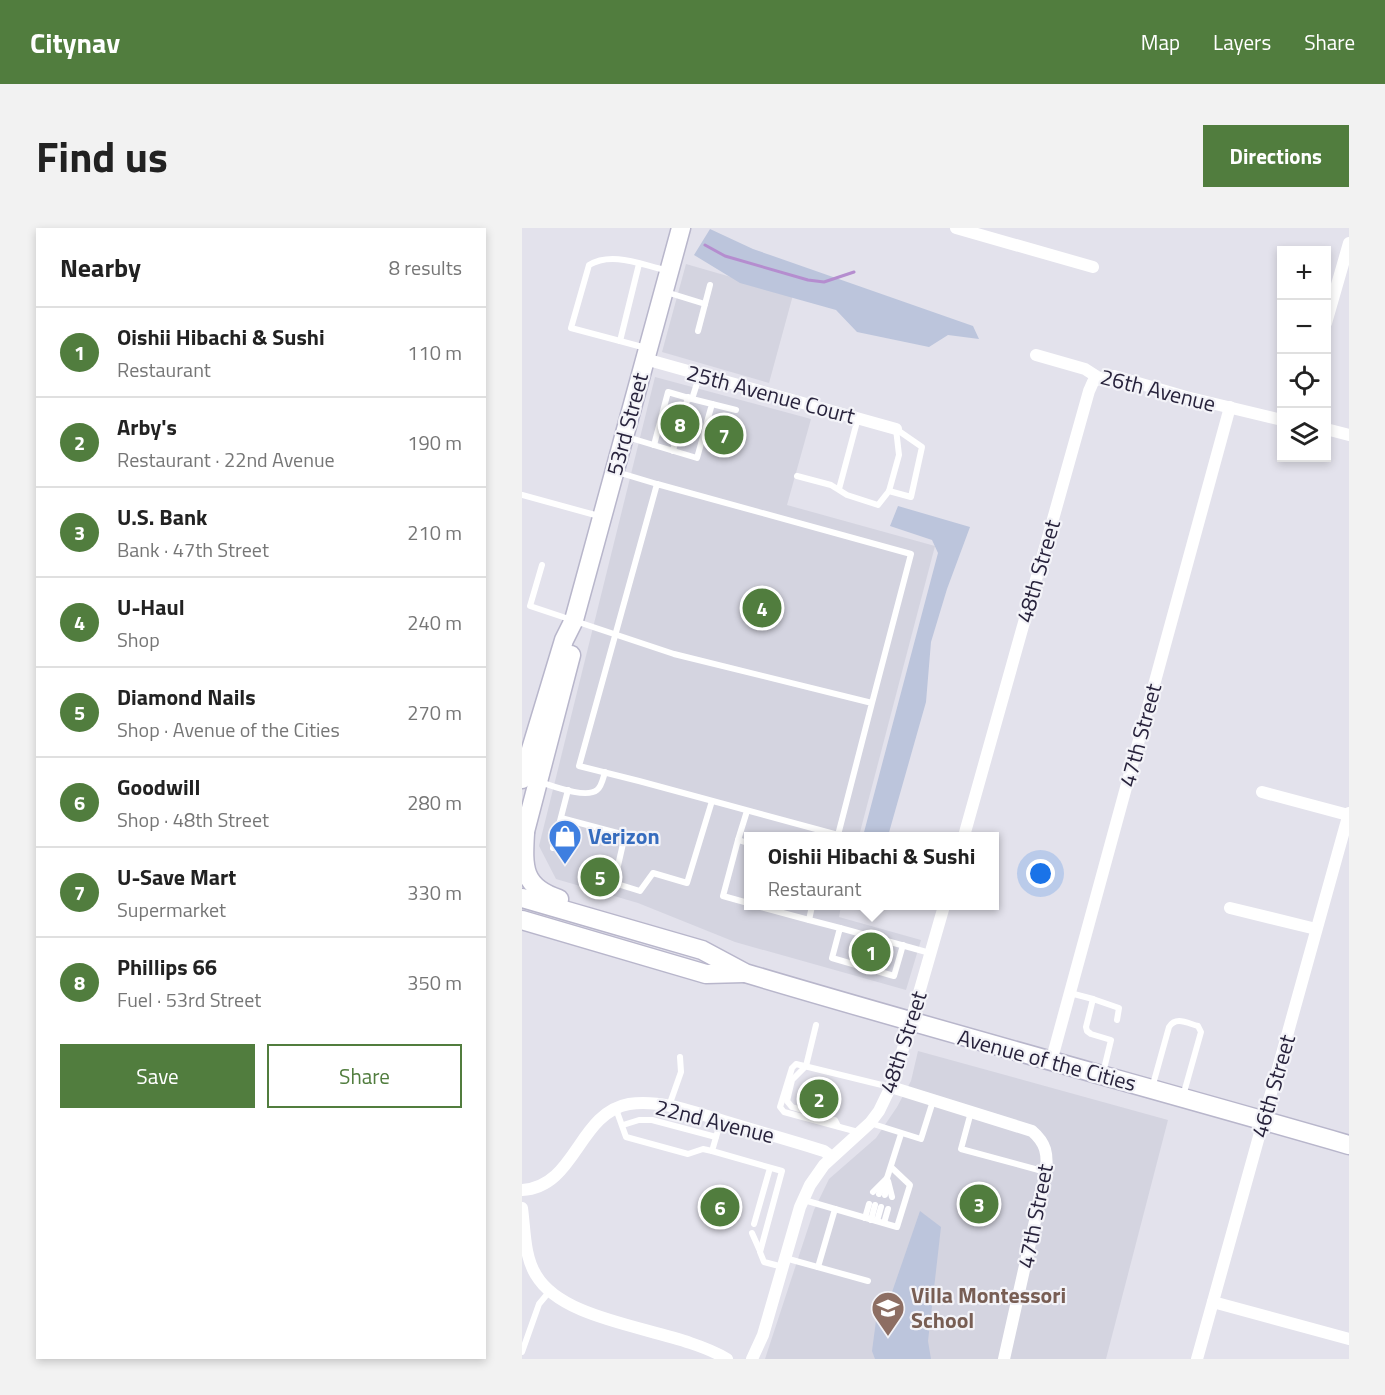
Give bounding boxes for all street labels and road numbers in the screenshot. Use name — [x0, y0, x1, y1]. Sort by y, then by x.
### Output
street label: 25th Avenue Court — [683, 355, 859, 433]
street label: 26th Avenue — [1097, 359, 1219, 421]
street label: 53rd Street — [597, 369, 657, 479]
street label: 48th Street — [1007, 515, 1069, 627]
street label: 47th Street — [1110, 679, 1170, 790]
street label: 48th Street — [870, 986, 936, 1098]
street label: Avenue of the Cities — [954, 1020, 1140, 1100]
street label: 46th Street — [1242, 1030, 1304, 1142]
street label: 22nd Avenue — [652, 1090, 778, 1152]
street label: 47th Street — [1008, 1161, 1062, 1271]

